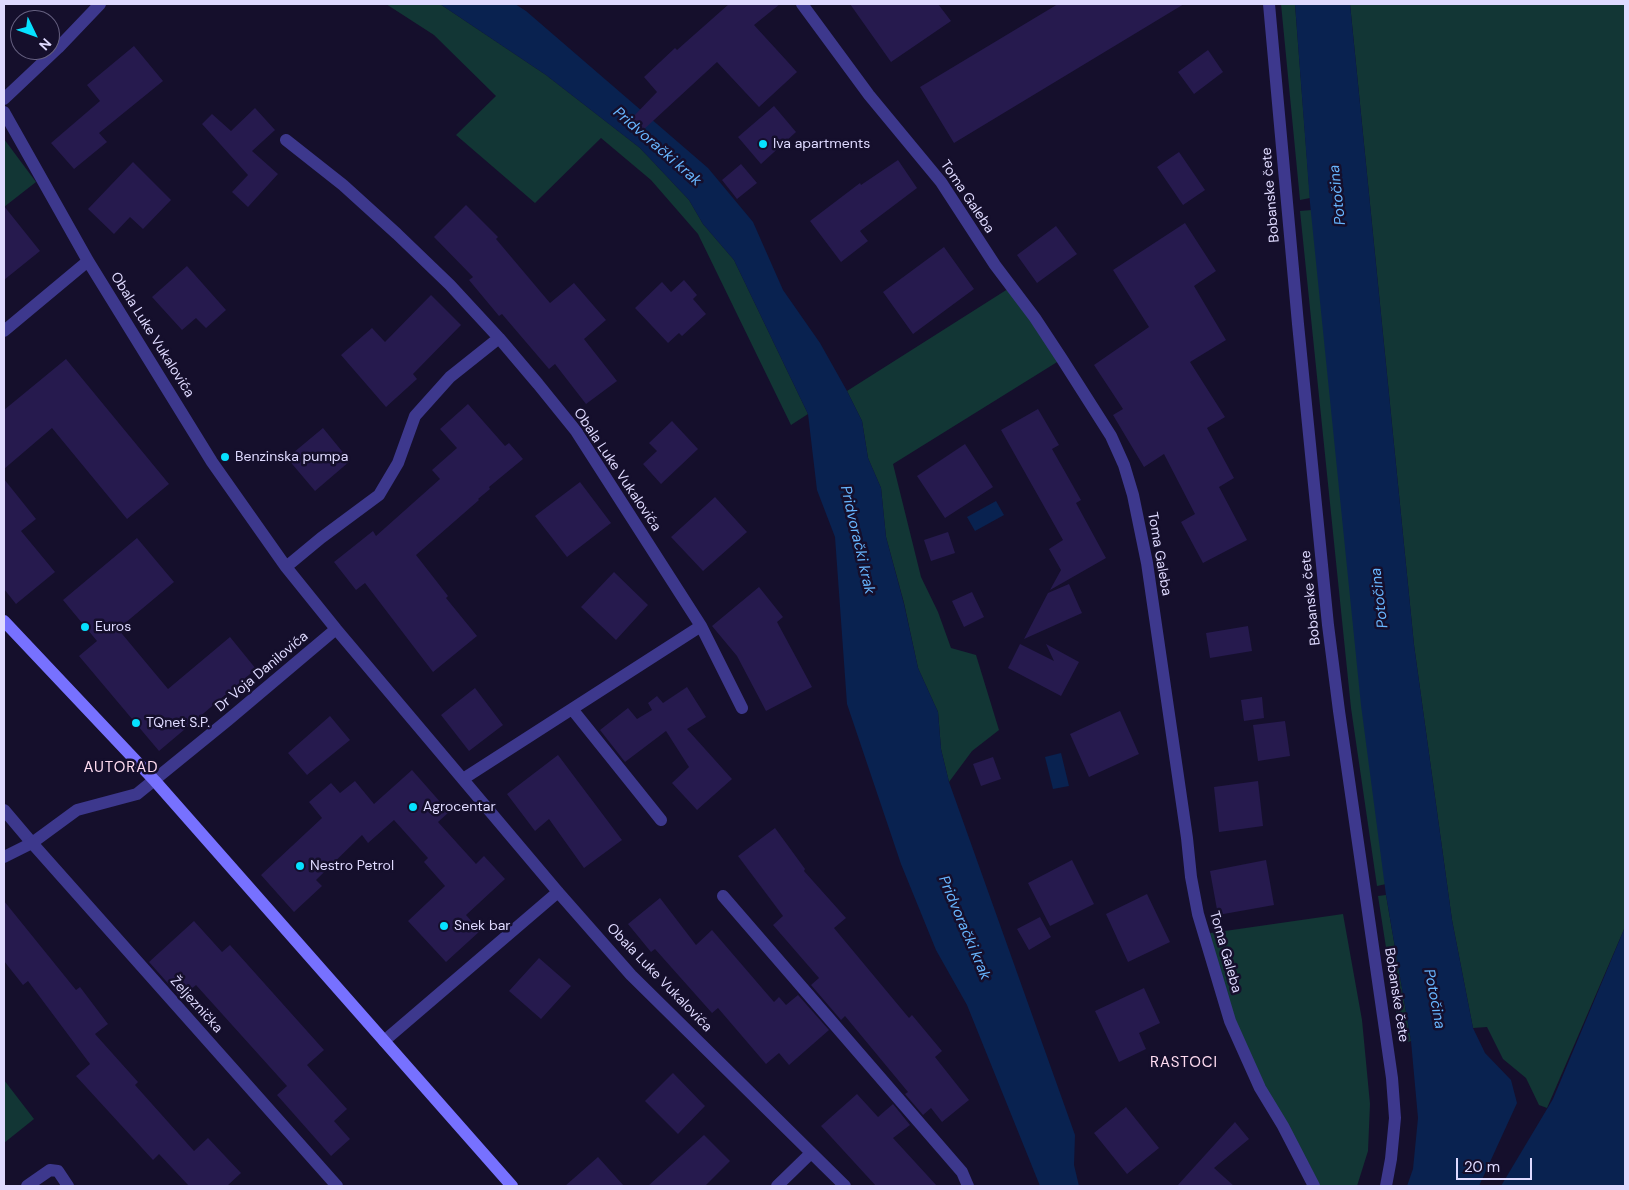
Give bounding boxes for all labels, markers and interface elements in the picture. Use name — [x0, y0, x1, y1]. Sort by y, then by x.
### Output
north arrow — [10, 10, 60, 60]
text: N — [35, 35, 56, 54]
water label: Pridvorački krak — [609, 104, 705, 190]
place label: Iva apartments — [773, 136, 870, 152]
marker: Iva apartments — [757, 138, 769, 150]
street label: Bobanske čete — [1258, 147, 1284, 243]
street label: Toma Galeba — [936, 157, 998, 237]
water label: Potočina — [1326, 164, 1350, 226]
street label: Obala Luke Vukalovića — [107, 269, 197, 401]
street label: Obala Luke Vukalovića — [570, 405, 664, 535]
place label: Benzinska pumpa — [235, 449, 348, 465]
marker: Benzinska pumpa — [219, 451, 231, 463]
water label: Pridvorački krak — [836, 484, 878, 596]
street label: Toma Galeba — [1143, 511, 1175, 597]
street label: Bobanske čete — [1298, 550, 1324, 646]
water label: Potočina — [1367, 567, 1393, 629]
place label: Euros — [95, 619, 131, 635]
marker: Euros — [79, 621, 91, 633]
street label: Dr Voja Danilovića — [212, 628, 312, 716]
place label: TQnet S.P. — [146, 715, 210, 731]
marker: TQnet S.P. — [130, 717, 142, 729]
district label: AUTORAD — [83, 759, 159, 777]
place label: Agrocentar — [423, 799, 496, 815]
marker: Agrocentar — [407, 801, 419, 813]
place label: Nestro Petrol — [310, 858, 394, 874]
marker: Nestro Petrol — [294, 860, 306, 872]
water label: Pridvorački krak — [934, 873, 994, 983]
street label: Toma Galeba — [1205, 909, 1245, 995]
place label: Snek bar — [454, 918, 510, 934]
marker: Snek bar — [438, 920, 450, 932]
street label: Obala Luke Vukalovića — [603, 920, 715, 1036]
street label: Bobanske čete — [1380, 947, 1412, 1043]
water label: Potočina — [1419, 967, 1449, 1031]
street label: Željeznička — [166, 973, 226, 1037]
district label: RASTOCI — [1149, 1054, 1219, 1072]
scale bar — [1459, 1148, 1535, 1180]
text: 20 m — [1464, 1157, 1500, 1177]

